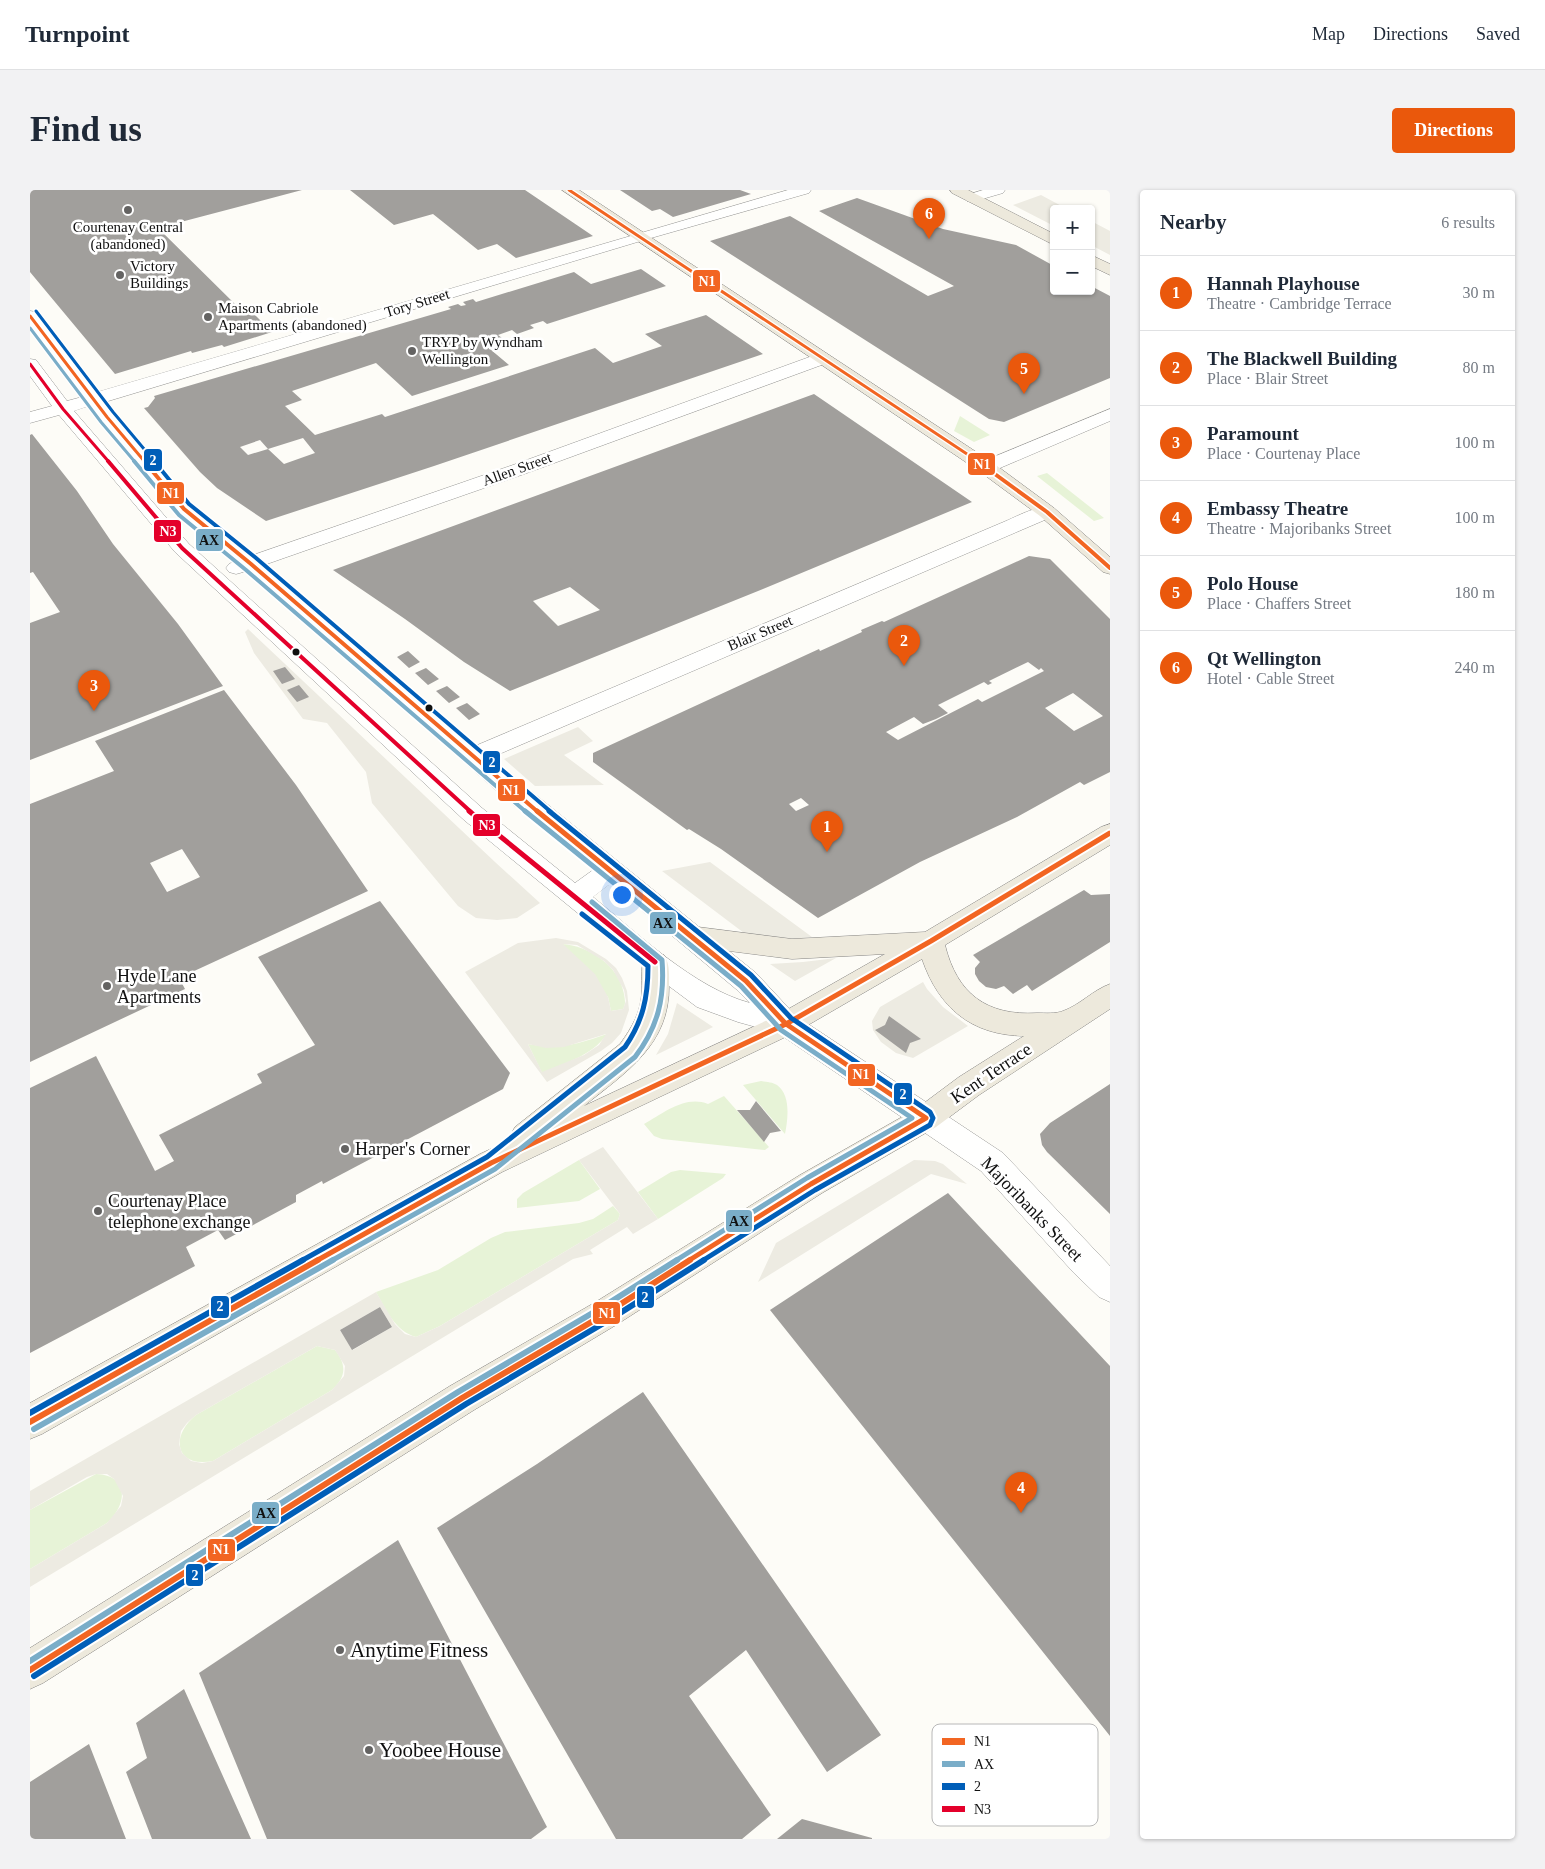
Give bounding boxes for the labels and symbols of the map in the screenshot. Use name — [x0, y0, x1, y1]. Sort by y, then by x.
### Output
pin: 6 — [913, 198, 945, 239]
marker: Courtenay Central (abandoned) — [122, 204, 134, 216]
place label: Courtenay Central (abandoned) — [73, 219, 183, 253]
place label: Victory Buildings — [130, 258, 189, 291]
marker: Victory Buildings — [114, 269, 126, 281]
line badge: N1 — [692, 269, 721, 293]
text: N1 — [698, 274, 716, 289]
street label: Tory Street — [383, 285, 452, 320]
place label: Maison Cabriole Apartments (abandoned) — [218, 300, 367, 334]
marker: Maison Cabriole Apartments (abandoned) — [202, 311, 214, 323]
place label: TRYP by Wyndham Wellington — [422, 334, 543, 367]
marker: TRYP by Wyndham Wellington — [406, 345, 418, 357]
pin: 5 — [1008, 353, 1040, 394]
line badge: 2 — [143, 448, 163, 472]
street label: Allen Street — [480, 449, 554, 489]
line badge: N1 — [967, 452, 996, 476]
text: 2 — [150, 453, 157, 468]
text: N1 — [973, 457, 991, 472]
line badge: N1 — [156, 481, 185, 505]
text: N1 — [162, 486, 180, 501]
line badge: N3 — [153, 519, 182, 543]
text: N3 — [159, 524, 177, 539]
line badge: AX — [195, 528, 224, 552]
text: AX — [199, 533, 219, 548]
street label: Blair Street — [725, 612, 796, 654]
pin: 2 — [888, 625, 920, 666]
unlabelled marker — [291, 647, 301, 657]
pin: 3 — [78, 670, 110, 711]
unlabelled marker — [424, 703, 434, 713]
line badge: 2 — [482, 750, 501, 774]
text: 2 — [489, 755, 496, 770]
line badge: N1 — [497, 778, 526, 802]
text: N1 — [502, 783, 520, 798]
pin: 1 — [811, 811, 843, 852]
line badge: N3 — [472, 813, 501, 837]
text: N3 — [478, 818, 496, 833]
your location — [609, 882, 635, 908]
line badge: AX — [649, 911, 677, 935]
text: AX — [653, 916, 673, 931]
place label: Hyde Lane Apartments — [117, 966, 201, 1007]
marker: Hyde Lane Apartments — [101, 980, 113, 992]
street label: Kent Terrace — [947, 1039, 1035, 1107]
line badge: N1 — [847, 1063, 876, 1087]
text: N1 — [852, 1067, 870, 1082]
line badge: 2 — [893, 1082, 913, 1106]
text: 2 — [900, 1087, 907, 1102]
place label: Harper's Corner — [355, 1139, 470, 1159]
marker: Harper's Corner — [339, 1143, 351, 1155]
street label: Majoribanks Street — [977, 1153, 1087, 1265]
place label: Courtenay Place telephone exchange — [108, 1191, 250, 1232]
marker: Courtenay Place telephone exchange — [92, 1205, 104, 1217]
line badge: AX — [725, 1209, 753, 1233]
text: AX — [729, 1214, 749, 1229]
line badge: 2 — [636, 1285, 655, 1309]
text: 2 — [642, 1290, 649, 1305]
line badge: 2 — [210, 1295, 230, 1319]
text: 2 — [217, 1299, 224, 1314]
line badge: N1 — [592, 1301, 621, 1325]
text: N1 — [598, 1306, 616, 1321]
pin: 4 — [1005, 1472, 1037, 1513]
line badge: AX — [251, 1501, 280, 1525]
text: AX — [256, 1506, 276, 1521]
line badge: N1 — [207, 1538, 236, 1562]
text: N1 — [212, 1542, 230, 1557]
line badge: 2 — [185, 1563, 204, 1587]
text: 2 — [192, 1568, 199, 1583]
place label: Anytime Fitness — [350, 1638, 488, 1662]
marker: Anytime Fitness — [334, 1644, 346, 1656]
legend — [932, 1724, 1098, 1826]
text: N1 — [974, 1734, 991, 1749]
place label: Yoobee House — [379, 1738, 501, 1762]
marker: Yoobee House — [363, 1744, 375, 1756]
text: AX — [974, 1757, 994, 1772]
text: 2 — [974, 1779, 981, 1794]
text: N3 — [974, 1802, 991, 1817]

